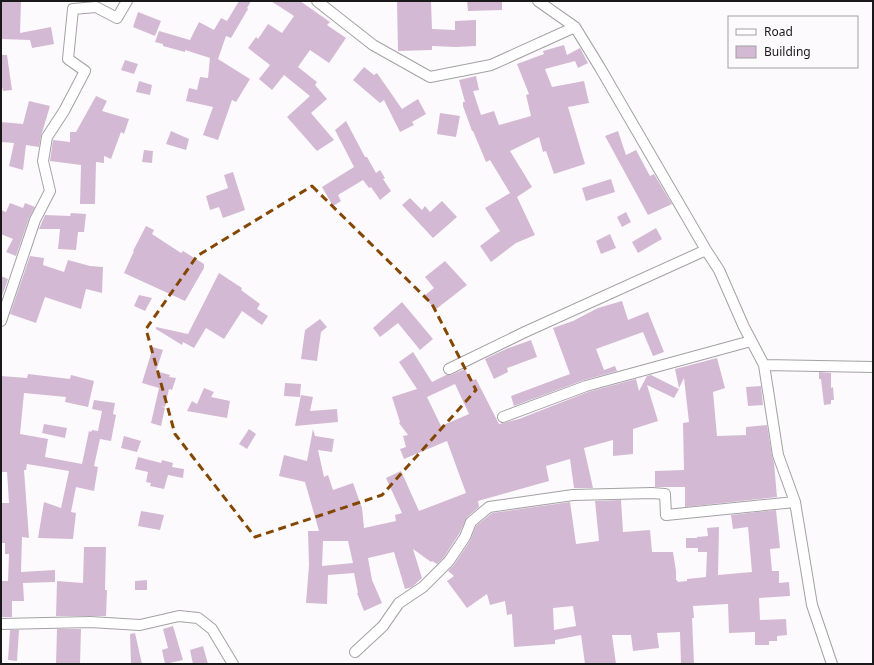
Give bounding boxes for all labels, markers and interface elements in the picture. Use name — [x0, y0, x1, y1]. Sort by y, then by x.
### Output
legend — [728, 16, 858, 68]
text: Road — [764, 23, 793, 40]
text: Building — [764, 43, 811, 60]

